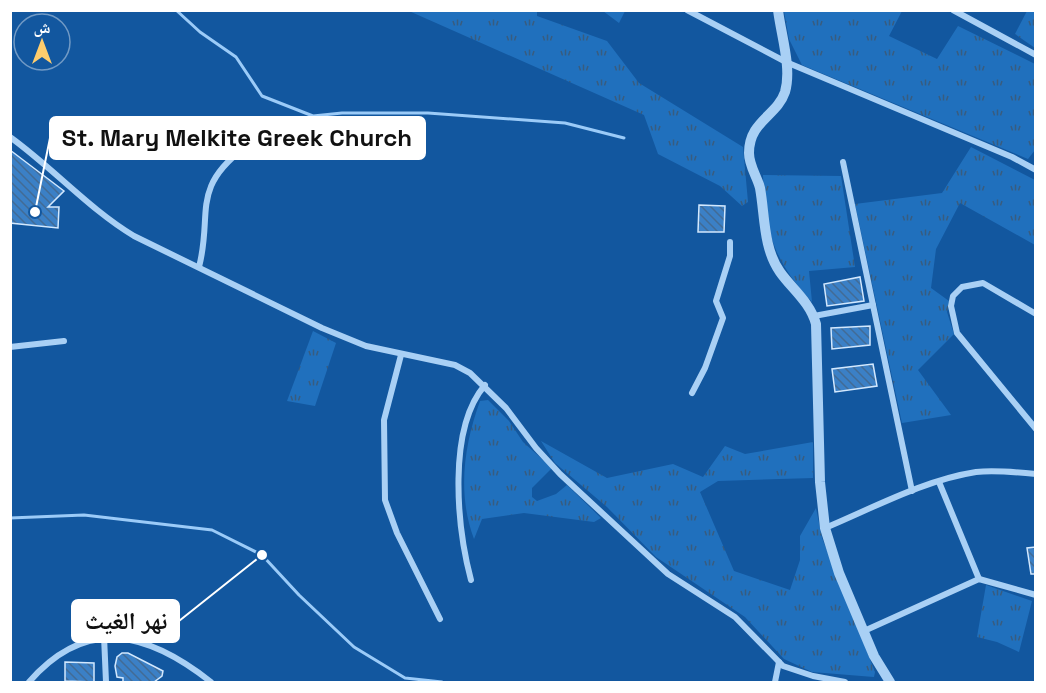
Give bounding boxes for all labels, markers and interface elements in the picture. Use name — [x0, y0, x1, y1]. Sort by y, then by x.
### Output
north arrow — [12, 12, 72, 72]
text: ش — [34, 17, 51, 38]
callout: St. Mary Melkite Greek Church — [50, 117, 425, 159]
text: St. Mary Melkite Greek Church — [62, 122, 412, 153]
callout: نهر الغيث — [72, 600, 179, 642]
text: نهر الغيث — [85, 605, 167, 636]

